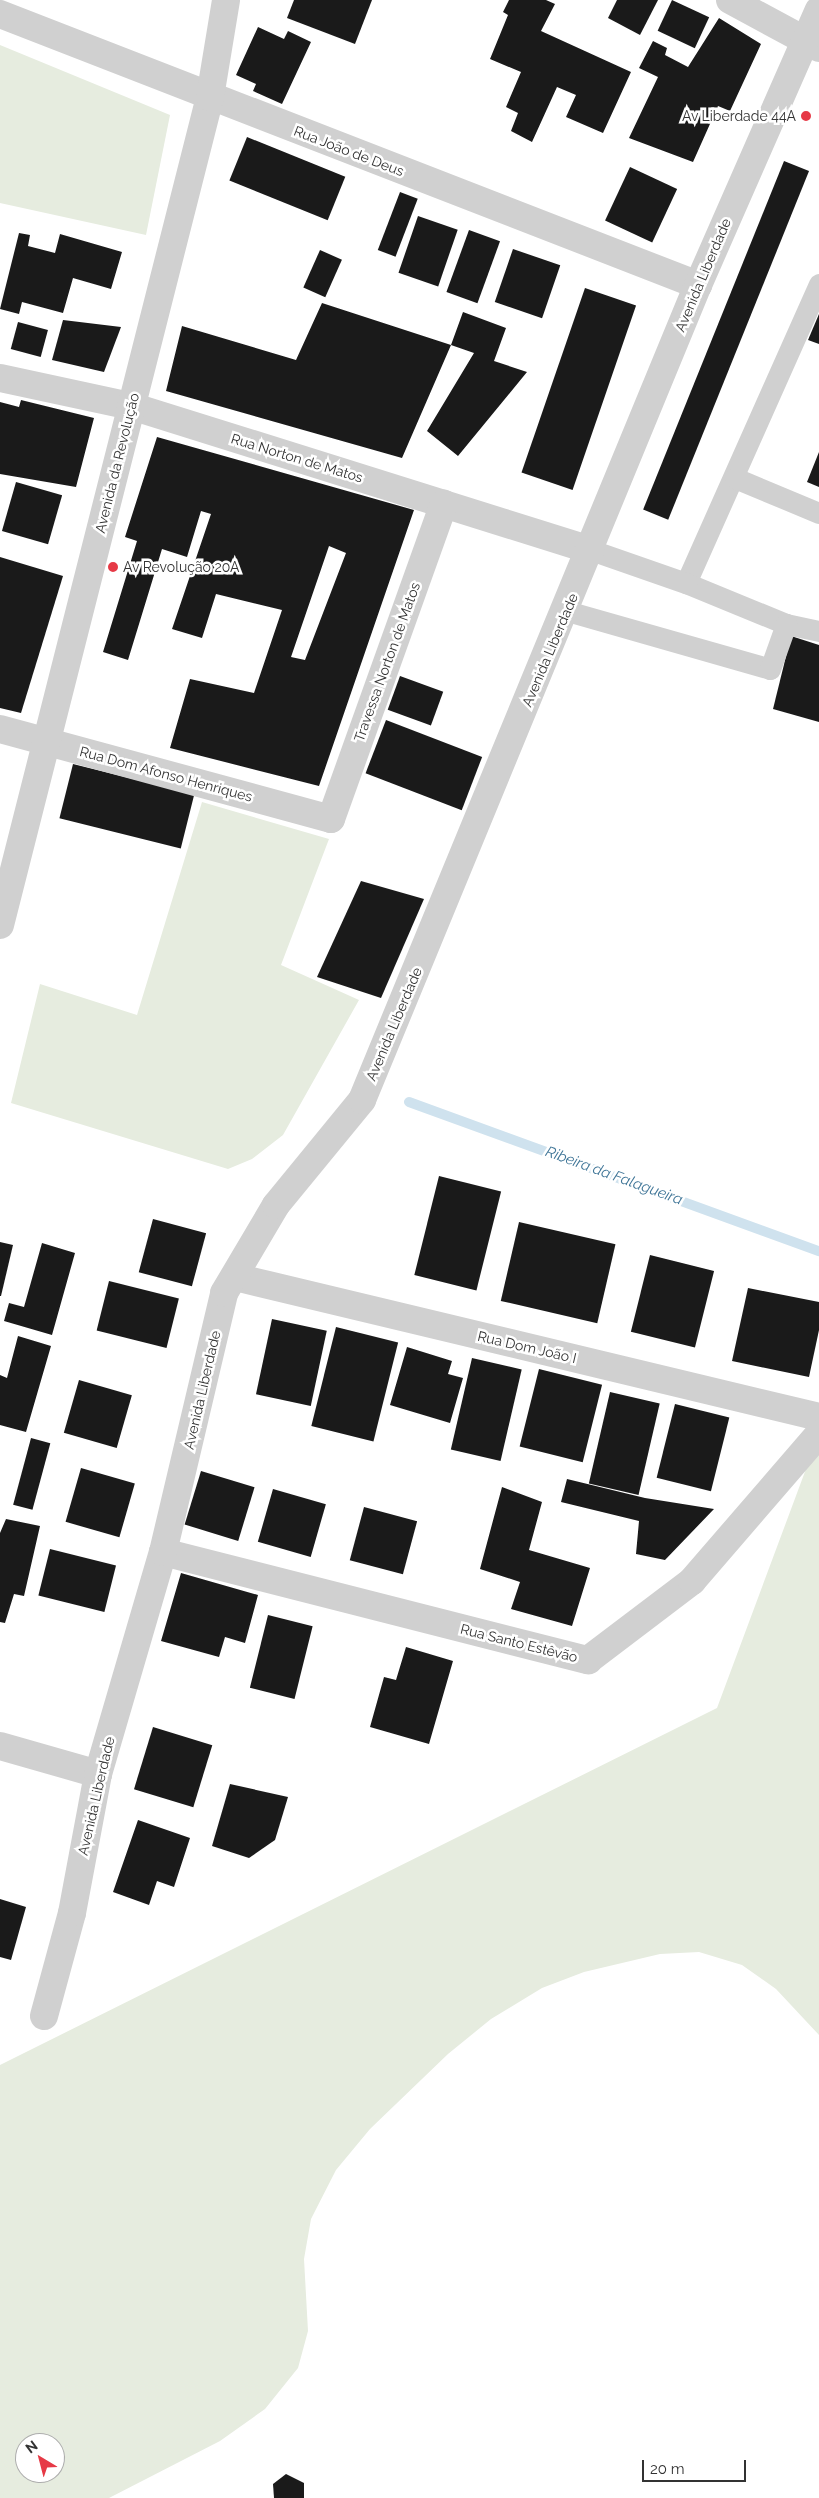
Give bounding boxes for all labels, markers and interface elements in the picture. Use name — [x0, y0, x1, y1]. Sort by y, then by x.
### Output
place label: Av Liberdade 44A — [682, 108, 796, 124]
marker: Av Liberdade 44A — [800, 110, 812, 122]
street label: Rua João de Deus — [291, 122, 407, 180]
street label: Avenida Liberdade — [672, 216, 734, 334]
street label: Avenida da Revolução — [91, 391, 143, 535]
street label: Rua Norton de Matos — [229, 430, 365, 486]
place label: Av Revolução 20A — [123, 559, 240, 575]
marker: Av Revolução 20A — [107, 561, 119, 573]
street label: Travessa Norton de Matos — [350, 580, 424, 744]
street label: Avenida Liberdade — [519, 591, 581, 709]
street label: Rua Dom Afonso Henriques — [78, 743, 254, 805]
street label: Avenida Liberdade — [363, 965, 425, 1083]
water label: Ribeira da Falagueira — [543, 1143, 685, 1209]
street label: Rua Dom João I — [476, 1327, 578, 1367]
street label: Avenida Liberdade — [180, 1329, 224, 1451]
street label: Rua Santo Estêvão — [459, 1620, 579, 1666]
street label: Avenida Liberdade — [74, 1735, 118, 1857]
north arrow — [15, 2433, 65, 2483]
text: N — [22, 2437, 41, 2456]
scale bar — [644, 2450, 748, 2482]
text: 20 m — [650, 2460, 685, 2478]

